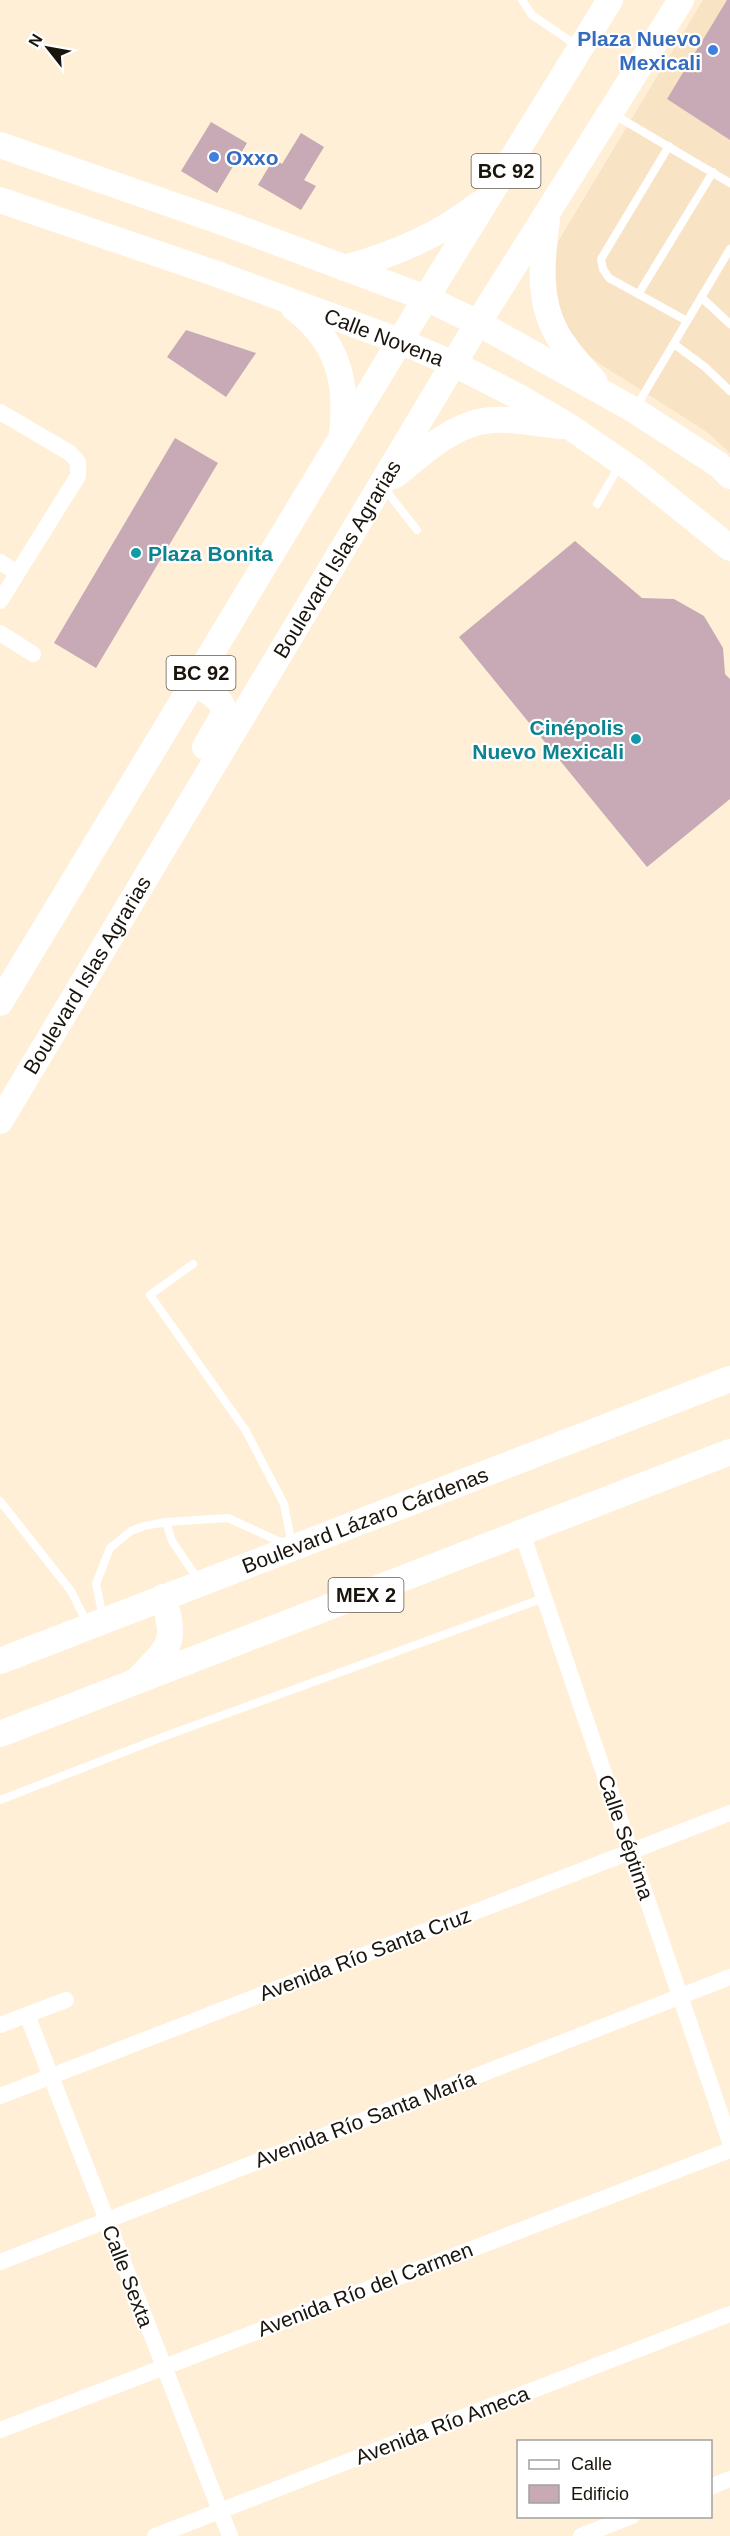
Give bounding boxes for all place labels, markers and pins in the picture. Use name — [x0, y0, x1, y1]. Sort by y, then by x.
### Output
place label: Plaza Nuevo Mexicali — [577, 27, 701, 74]
marker: Plaza Nuevo Mexicali — [706, 43, 720, 57]
place label: Oxxo — [226, 146, 279, 169]
marker: Oxxo — [207, 150, 221, 164]
place label: Plaza Bonita — [148, 542, 273, 565]
marker: Plaza Bonita — [129, 546, 143, 560]
place label: Cinépolis Nuevo Mexicali — [472, 716, 624, 763]
marker: Cinépolis Nuevo Mexicali — [629, 732, 643, 746]

